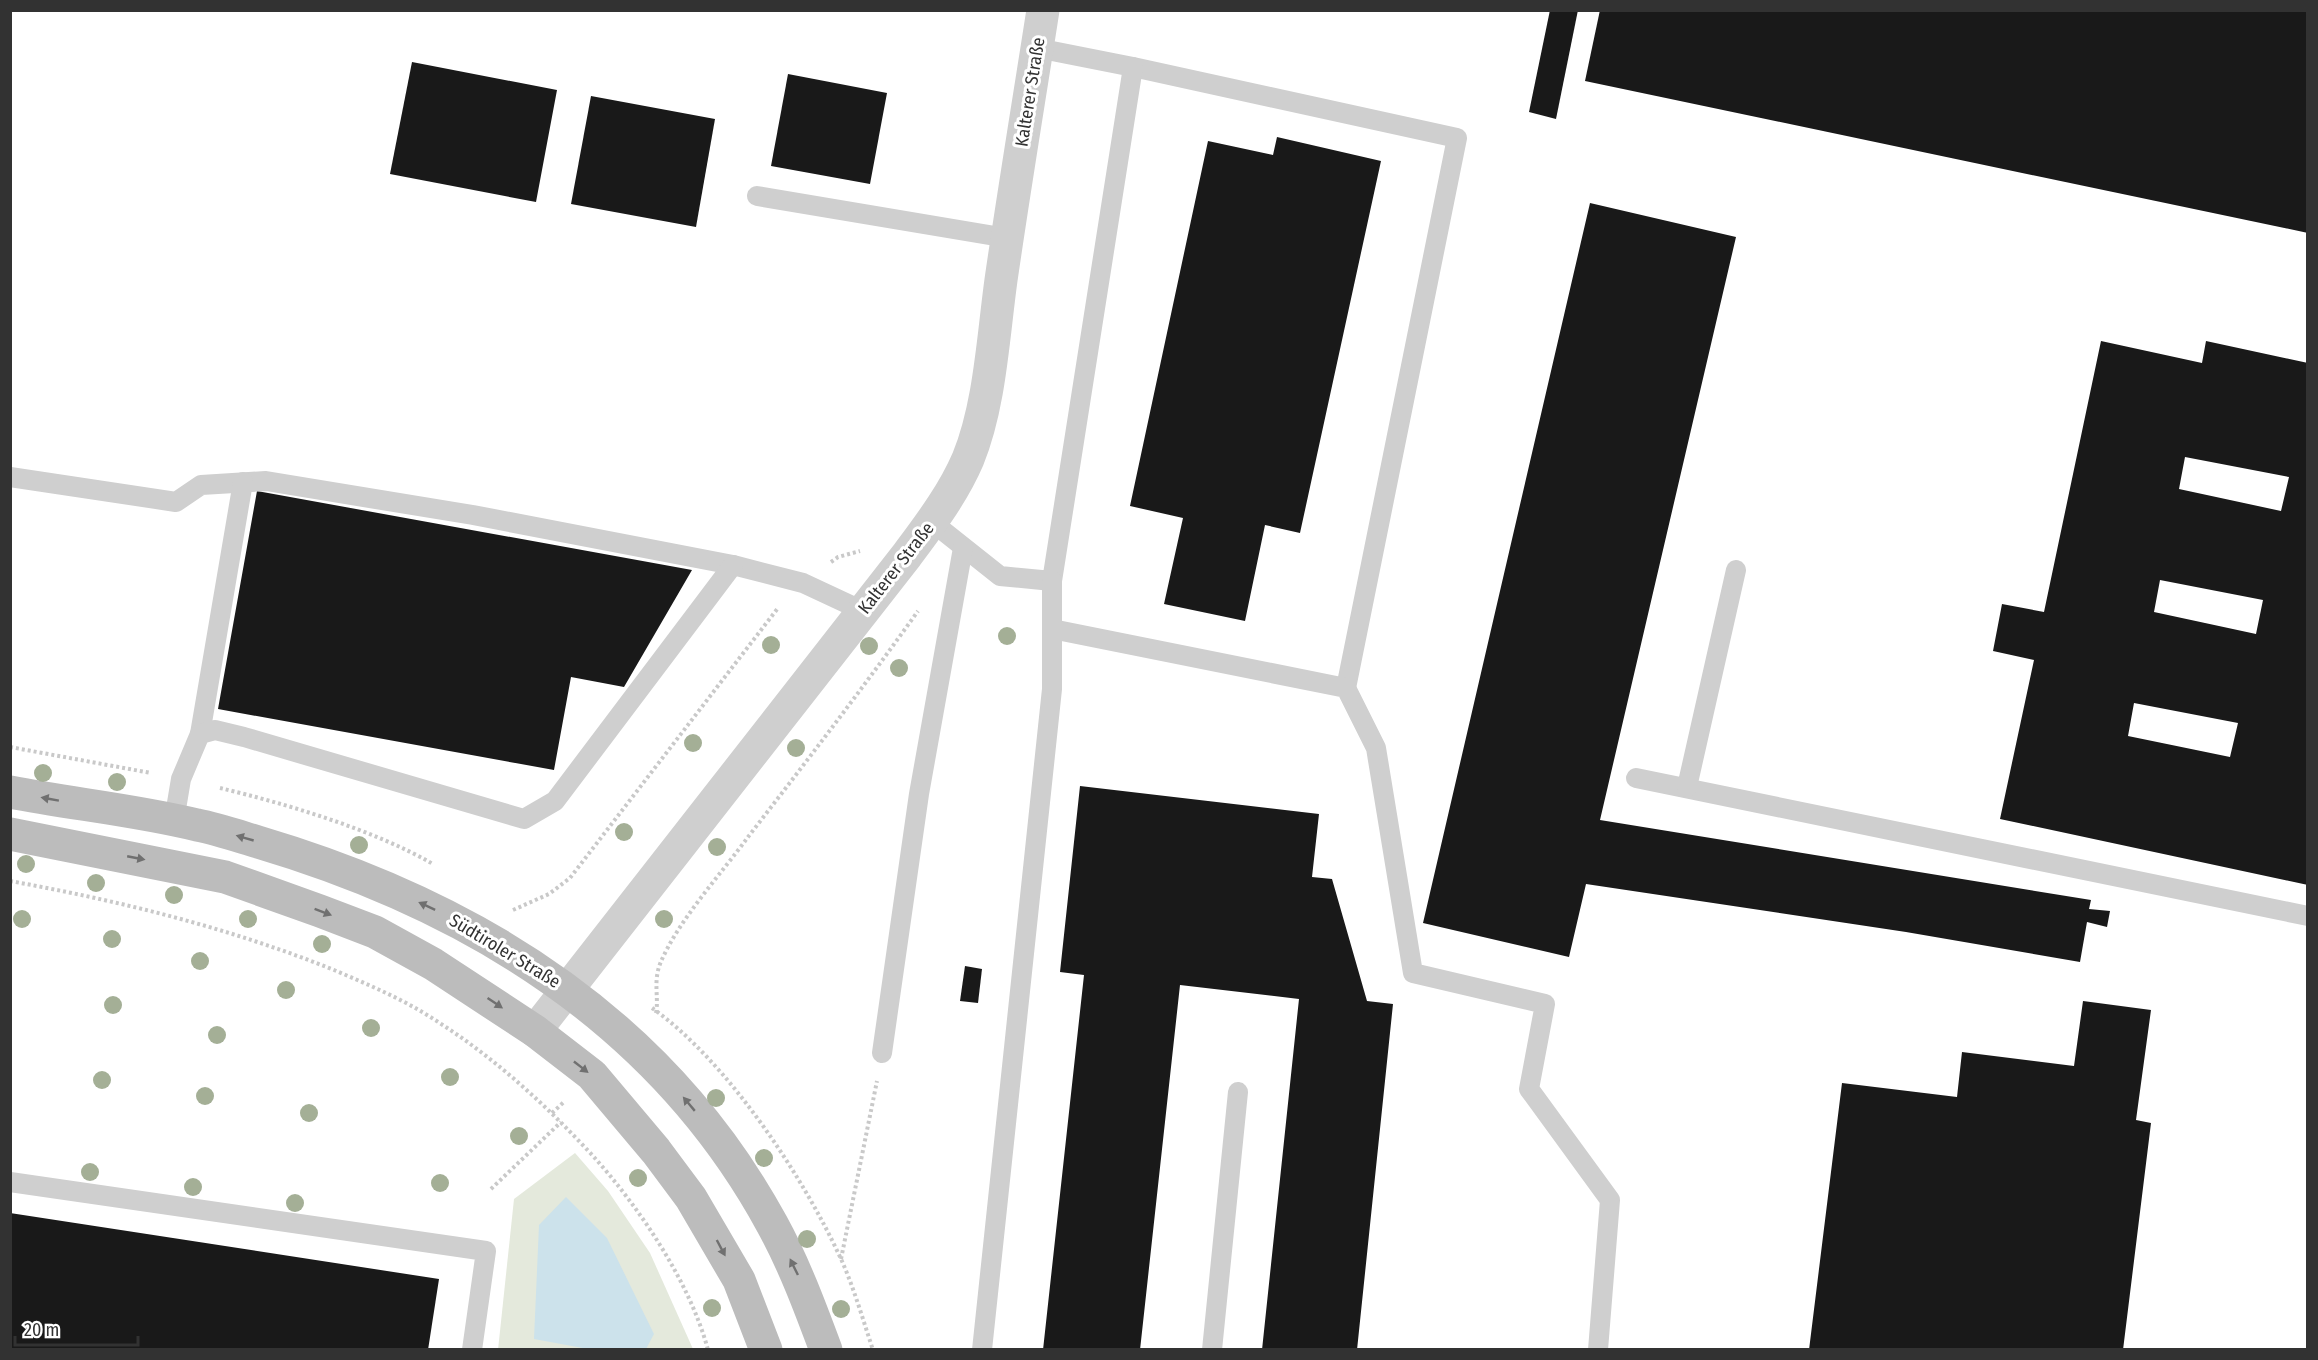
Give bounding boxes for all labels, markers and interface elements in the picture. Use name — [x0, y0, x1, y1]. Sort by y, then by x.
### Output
street label: Kalterer Straße — [1011, 36, 1050, 148]
street label: Kalterer Straße — [853, 518, 939, 618]
one-way arrow — [40, 794, 59, 803]
one-way arrow — [235, 833, 253, 842]
one-way arrow — [127, 854, 146, 863]
one-way arrow — [419, 901, 436, 910]
one-way arrow — [314, 908, 332, 917]
street label: Südtiroler Straße — [446, 909, 565, 993]
one-way arrow — [486, 997, 502, 1009]
one-way arrow — [574, 1060, 589, 1072]
one-way arrow — [683, 1097, 696, 1112]
one-way arrow — [716, 1240, 726, 1257]
one-way arrow — [789, 1259, 799, 1276]
scale bar — [15, 1309, 138, 1347]
text: 20 m — [24, 1319, 59, 1341]

